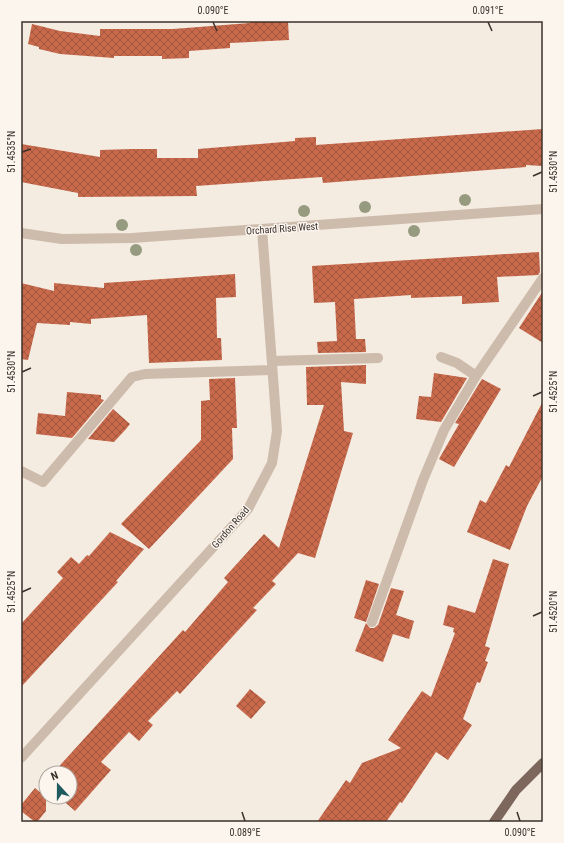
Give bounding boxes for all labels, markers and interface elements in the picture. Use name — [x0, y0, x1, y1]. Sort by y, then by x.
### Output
text: 0.090°E — [197, 5, 229, 16]
text: 0.091°E — [472, 5, 504, 16]
text: 51.4535°N — [6, 131, 17, 173]
text: 51.4530°N — [548, 151, 559, 193]
street label: Orchard Rise West — [246, 220, 318, 237]
text: 51.4530°N — [6, 351, 17, 393]
text: 51.4525°N — [548, 371, 559, 413]
street label: Gordon Road — [209, 504, 251, 550]
text: 51.4525°N — [6, 571, 17, 613]
text: 51.4520°N — [548, 591, 559, 633]
north arrow — [38, 765, 78, 805]
text: N — [49, 769, 60, 783]
text: 0.089°E — [229, 827, 261, 838]
text: 0.090°E — [504, 827, 536, 838]

